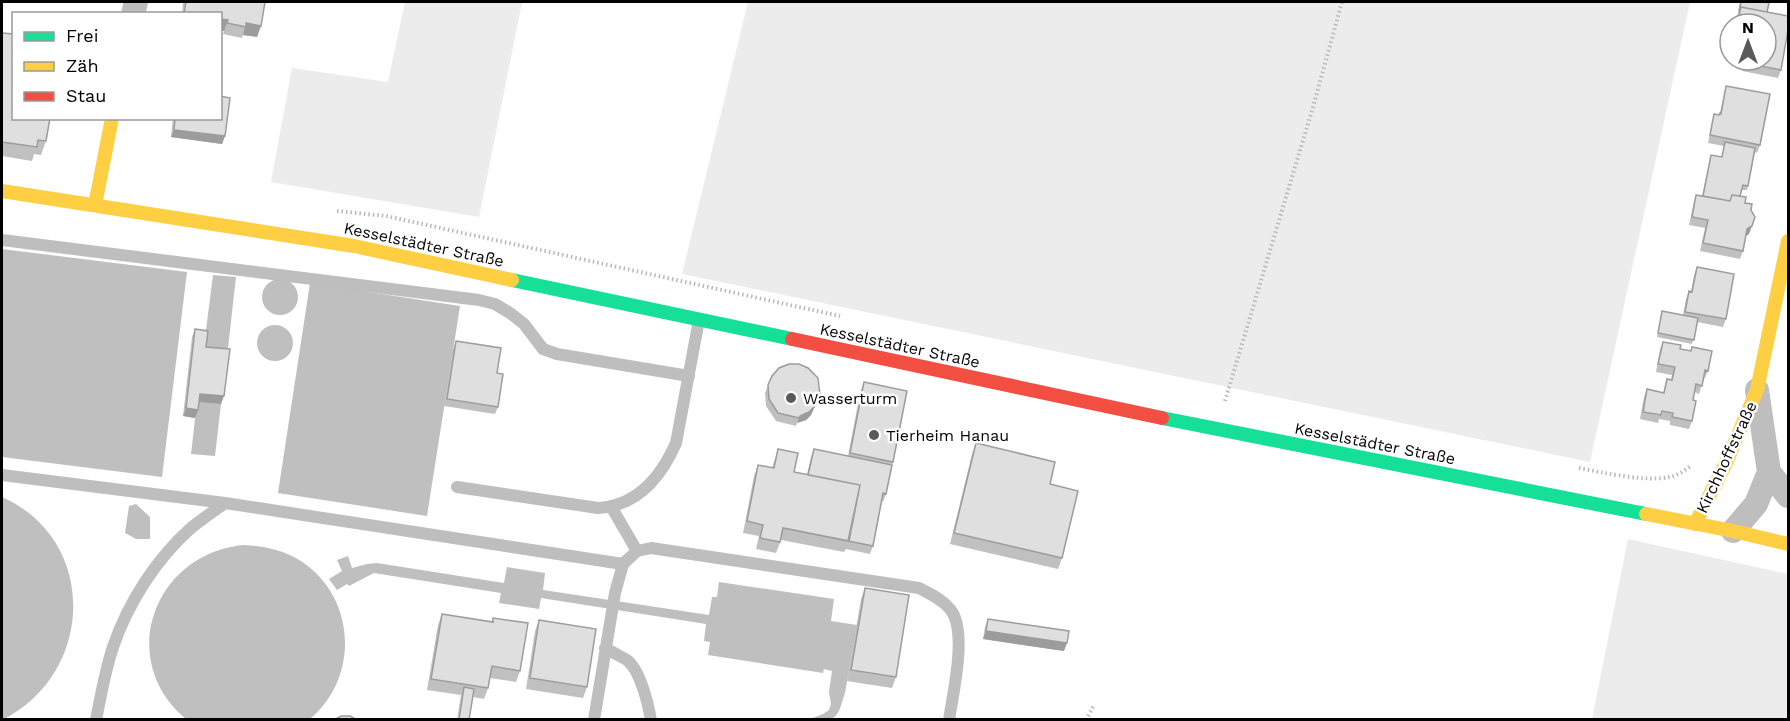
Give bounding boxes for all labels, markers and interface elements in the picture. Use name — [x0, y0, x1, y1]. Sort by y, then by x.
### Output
legend — [12, 12, 222, 120]
north arrow — [1718, 12, 1778, 72]
text: N — [1742, 18, 1754, 37]
text: Frei — [66, 25, 98, 46]
text: Zäh — [66, 55, 99, 76]
text: Stau — [66, 85, 106, 106]
street label: Kesselstädter Straße — [342, 218, 506, 271]
street label: Kesselstädter Straße — [818, 319, 982, 372]
place label: Wasserturm — [803, 389, 897, 408]
marker: Wasserturm — [784, 391, 798, 405]
street label: Kirchhoffstraße — [1692, 398, 1761, 516]
street label: Kesselstädter Straße — [1293, 419, 1457, 468]
place label: Tierheim Hanau — [886, 426, 1009, 445]
marker: Tierheim Hanau — [867, 428, 881, 442]

